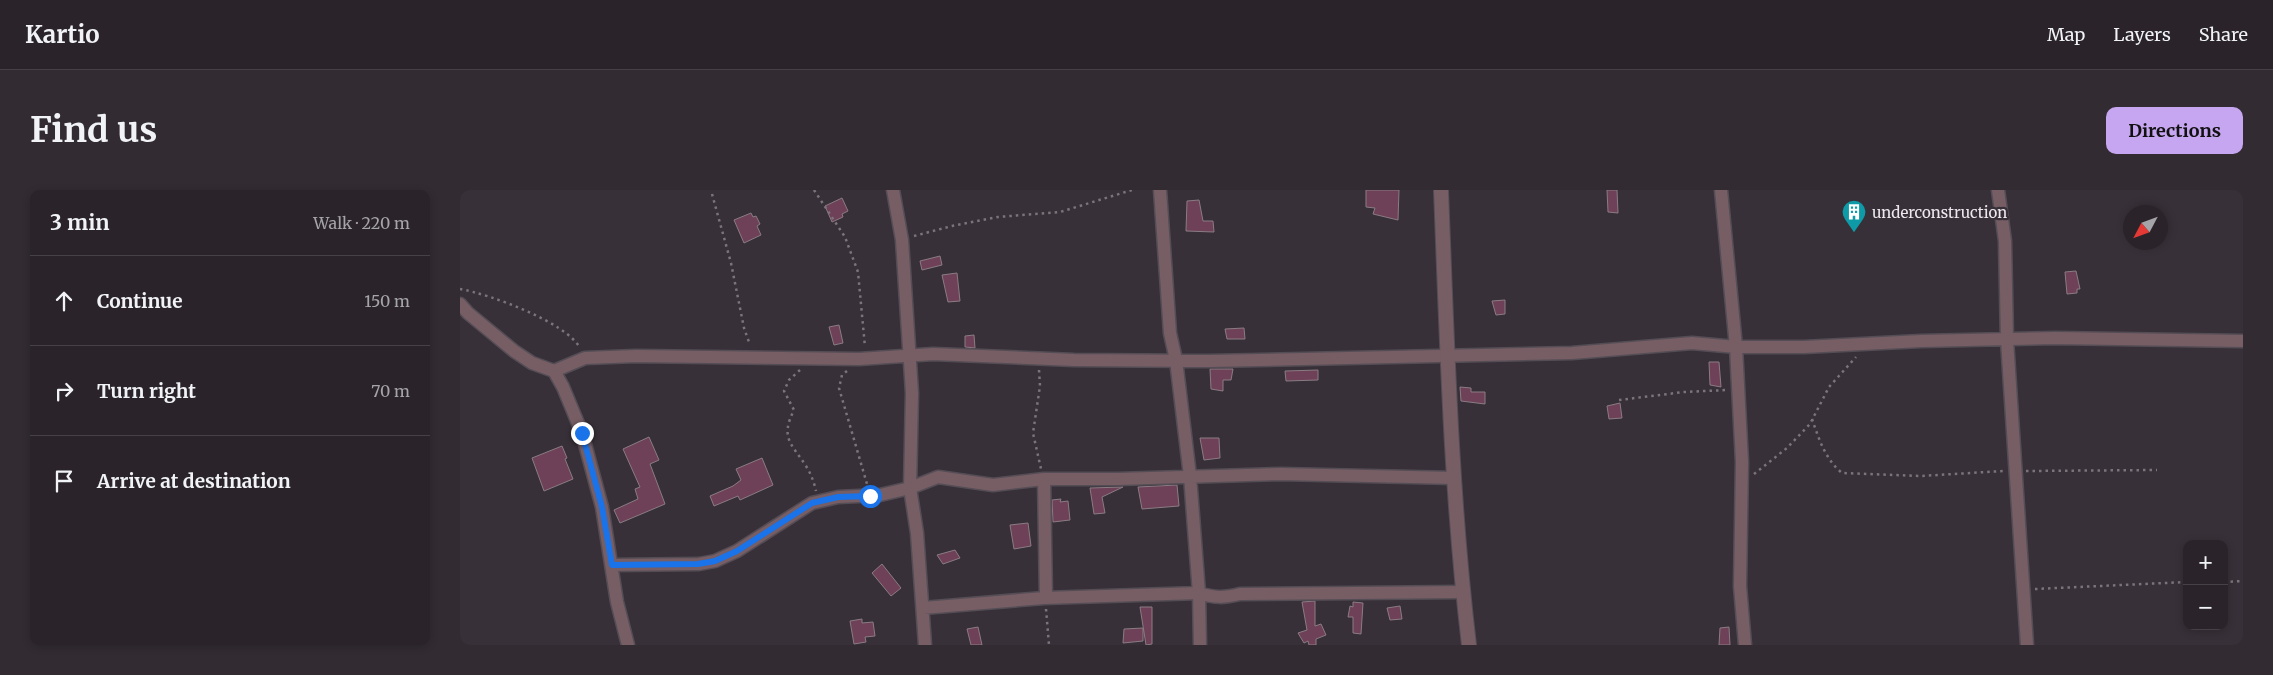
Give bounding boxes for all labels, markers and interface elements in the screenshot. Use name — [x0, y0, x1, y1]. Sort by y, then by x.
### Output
text: Kartio — [25, 19, 100, 50]
text: Map — [2047, 23, 2085, 46]
text: Layers — [2113, 23, 2171, 46]
text: Share — [2199, 23, 2248, 46]
button: Directions — [2106, 107, 2243, 154]
text: Find us — [30, 108, 157, 152]
building icon: underconstruction — [1841, 199, 1867, 233]
place label: underconstruction — [1872, 203, 2007, 222]
north arrow — [2123, 205, 2168, 250]
text: 3 min — [50, 209, 109, 236]
text: Walk · 220 m — [313, 213, 410, 233]
icon: ahead — [50, 287, 78, 315]
text: Continue — [97, 289, 183, 313]
text: 150 m — [364, 291, 410, 311]
icon: right — [50, 377, 78, 405]
text: Turn right — [97, 379, 196, 403]
text: 70 m — [371, 381, 410, 401]
route end — [571, 422, 594, 445]
icon: arrive — [50, 467, 78, 495]
text: Arrive at destination — [97, 469, 291, 493]
route start — [859, 485, 882, 508]
map controls — [2183, 540, 2228, 630]
button: + — [2183, 540, 2228, 585]
button: − — [2183, 585, 2228, 630]

